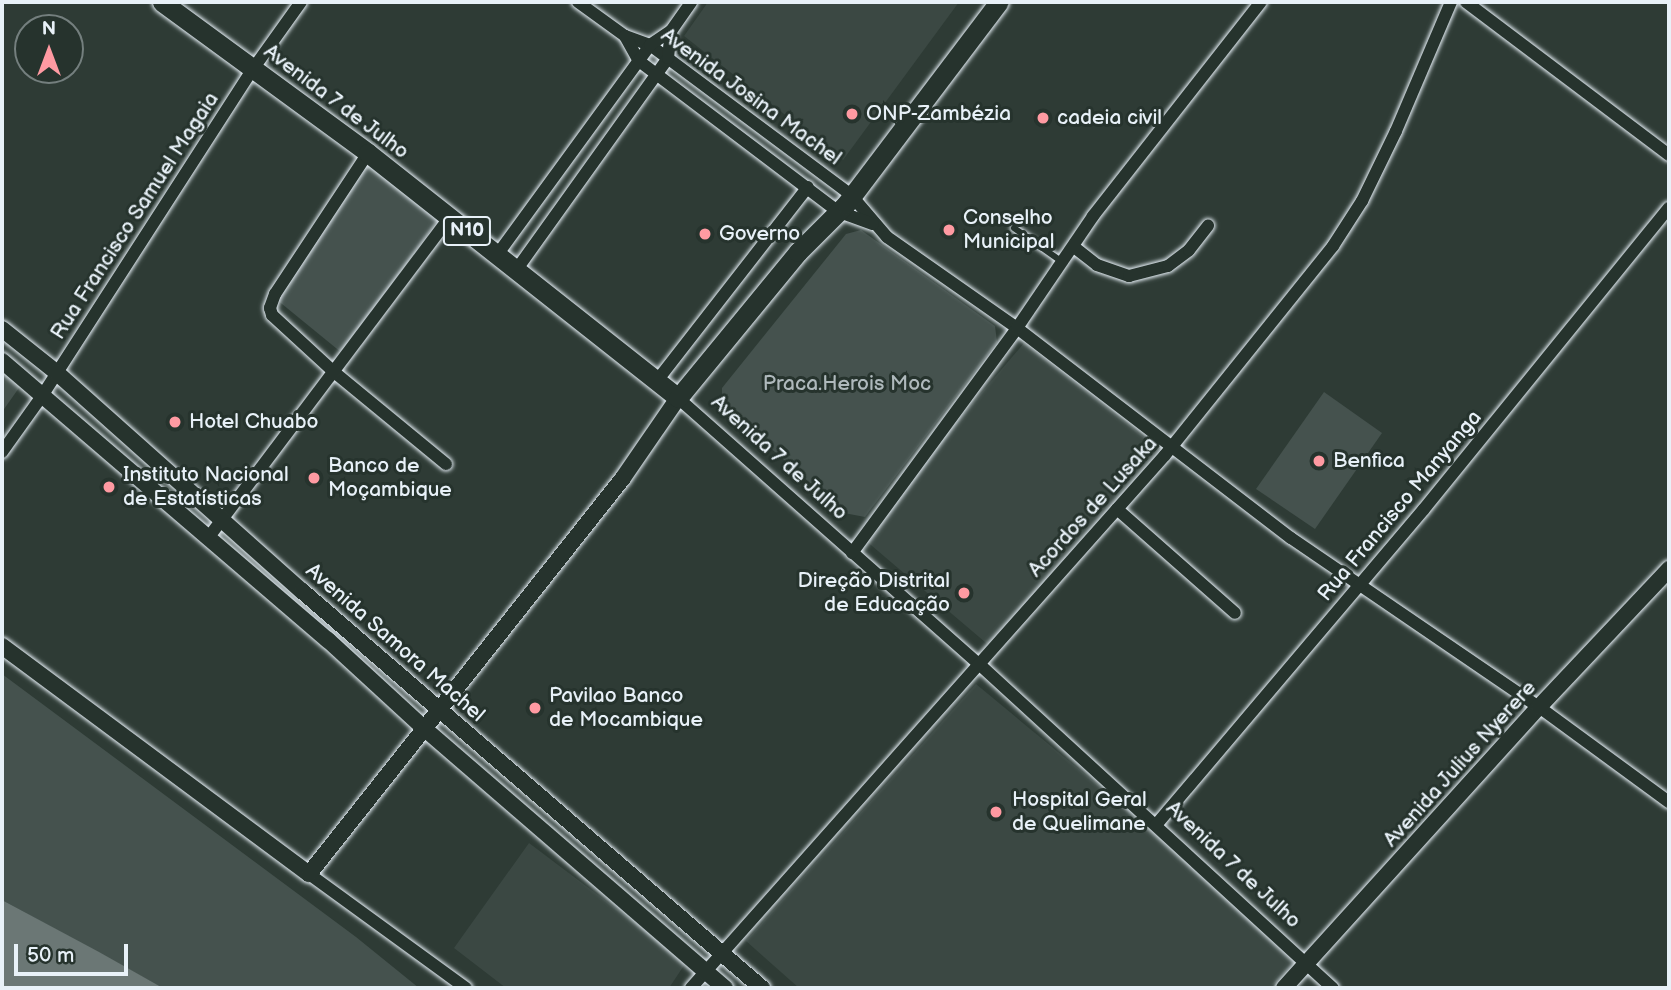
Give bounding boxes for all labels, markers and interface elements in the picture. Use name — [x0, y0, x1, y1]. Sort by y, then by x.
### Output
north arrow — [14, 14, 84, 84]
text: N — [42, 18, 56, 41]
street label: Avenida Josina Machel — [655, 23, 847, 171]
street label: Avenida 7 de Julho — [257, 38, 415, 166]
street label: Rua Francisco Samuel Magaia — [45, 88, 225, 344]
place label: ONP-Zambézia — [866, 101, 1011, 127]
place label: cadeia civil — [1057, 105, 1162, 131]
marker: ONP-Zambézia — [844, 106, 860, 122]
marker: cadeia civil — [1035, 110, 1051, 126]
place label: Conselho Municipal — [963, 205, 1054, 255]
road number: N10 — [442, 216, 491, 246]
place label: Governo — [719, 221, 800, 247]
marker: Conselho Municipal — [941, 222, 957, 238]
marker: Governo — [697, 226, 713, 242]
park label: Praca.Herois Moc — [763, 371, 931, 397]
street label: Avenida 7 de Julho — [704, 389, 854, 527]
street label: Rua Francisco Manyanga — [1313, 405, 1487, 607]
place label: Hotel Chuabo — [189, 409, 318, 435]
marker: Hotel Chuabo — [167, 414, 183, 430]
street label: Acordos de Lusaka — [1023, 431, 1163, 583]
place label: Benfica — [1333, 448, 1405, 474]
place label: Banco de Moçambique — [328, 453, 452, 503]
marker: Benfica — [1311, 453, 1327, 469]
place label: Instituto Nacional de Estatísticas — [123, 462, 289, 512]
marker: Banco de Moçambique — [306, 470, 322, 486]
marker: Instituto Nacional de Estatísticas — [101, 479, 117, 495]
street label: Avenida Samora Machel — [300, 558, 490, 728]
place label: Direção Distrital de Educação — [797, 568, 950, 618]
marker: Direção Distrital de Educação — [956, 585, 972, 601]
street label: Avenida Julius Nyerere — [1378, 675, 1542, 853]
place label: Pavilao Banco de Mocambique — [549, 683, 703, 733]
marker: Pavilao Banco de Mocambique — [527, 700, 543, 716]
place label: Hospital Geral de Quelimane — [1012, 787, 1147, 837]
street label: Avenida 7 de Julho — [1159, 795, 1307, 935]
marker: Hospital Geral de Quelimane — [986, 802, 1006, 822]
scale bar — [18, 930, 131, 974]
text: 50 m — [27, 943, 74, 968]

